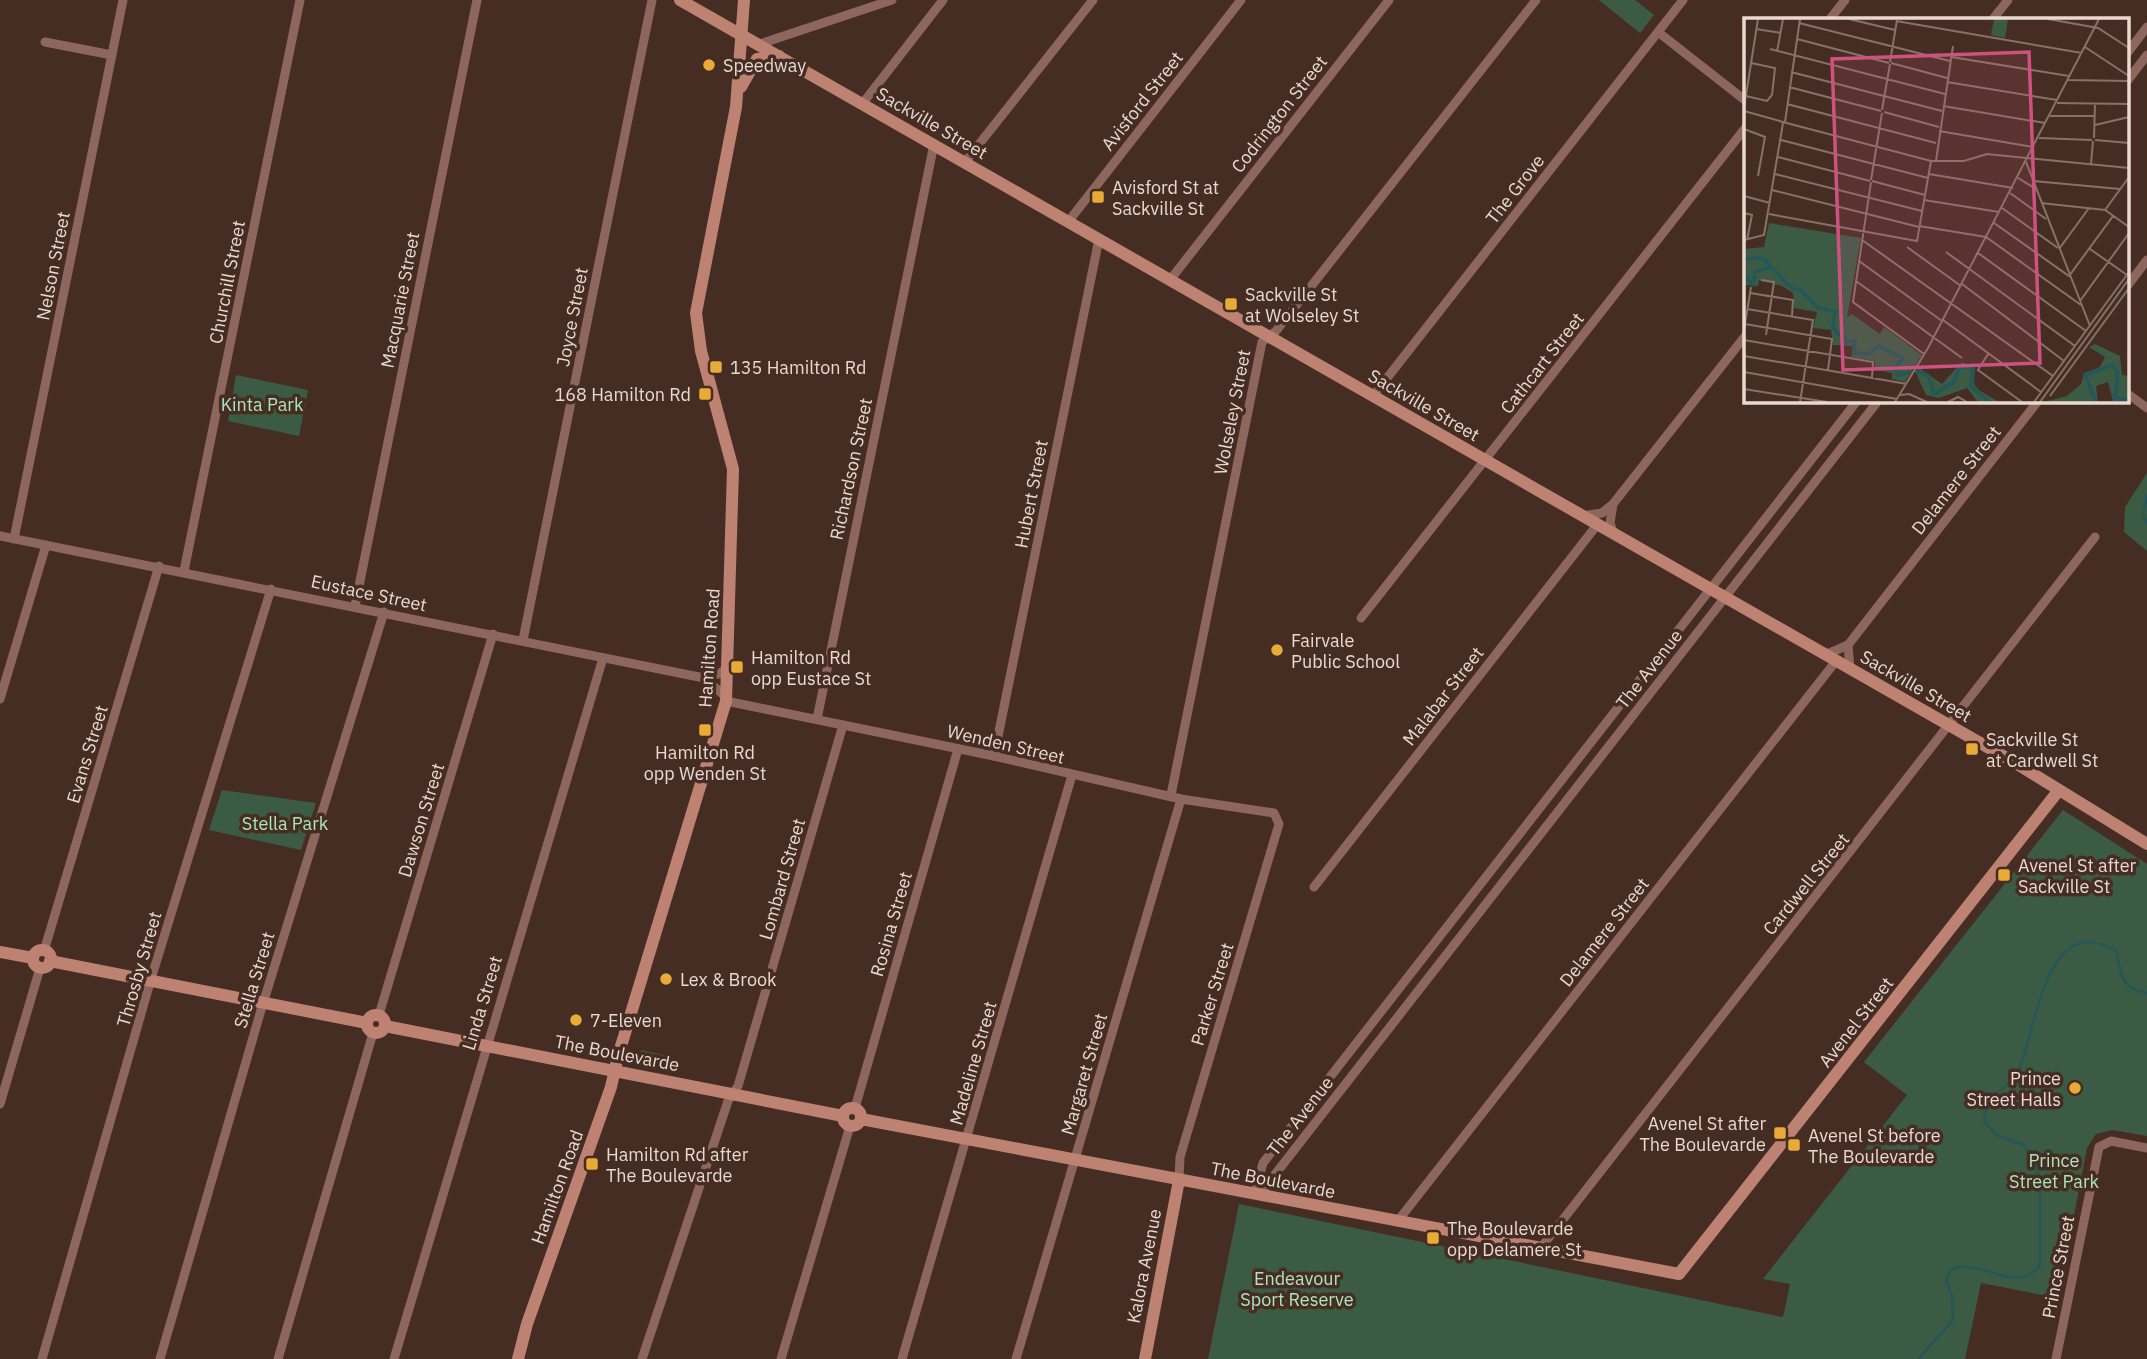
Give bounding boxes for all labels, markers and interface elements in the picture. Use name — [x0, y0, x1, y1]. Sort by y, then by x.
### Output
inset map — [1744, 18, 2130, 402]
street label: Avisford Street — [1096, 47, 1188, 155]
street label: Codrington Street — [1226, 51, 1332, 177]
place label: Speedway — [723, 54, 806, 77]
marker: Speedway — [701, 57, 717, 73]
street label: Sackville Street — [872, 82, 992, 164]
street label: The Grove — [1481, 149, 1549, 228]
place label: Avisford St at Sackville St — [1112, 176, 1219, 220]
marker: Avisford St at Sackville St — [1090, 189, 1106, 205]
street label: Nelson Street — [31, 210, 75, 322]
street label: Churchill Street — [204, 218, 250, 346]
street label: Macquarie Street — [376, 230, 424, 370]
street label: Joyce Street — [551, 265, 593, 369]
place label: Sackville St at Wolseley St — [1245, 283, 1359, 327]
marker: Sackville St at Wolseley St — [1223, 296, 1239, 312]
street label: Cathcart Street — [1495, 308, 1589, 418]
street label: Wolseley Street — [1209, 348, 1255, 476]
place label: 135 Hamilton Rd — [730, 356, 867, 379]
marker: 135 Hamilton Rd — [708, 359, 724, 375]
street label: Sackville Street — [1364, 364, 1484, 446]
place label: 168 Hamilton Rd — [555, 383, 691, 406]
marker: 168 Hamilton Rd — [697, 386, 713, 402]
park label: Kinta Park — [221, 393, 304, 416]
street label: Richardson Street — [825, 396, 877, 542]
street label: Delamere Street — [1906, 421, 2006, 539]
street label: Hubert Street — [1009, 438, 1053, 550]
street label: Eustace Street — [309, 570, 429, 616]
street label: Hamilton Road — [693, 588, 725, 708]
street label: The Avenue — [1611, 624, 1687, 713]
place label: Fairvale Public School — [1291, 629, 1400, 673]
marker: Fairvale Public School — [1269, 642, 1285, 658]
street label: Malabar Street — [1397, 642, 1489, 750]
street label: Sackville Street — [1856, 645, 1976, 727]
place label: Hamilton Rd opp Eustace St — [751, 646, 871, 690]
marker: Hamilton Rd opp Eustace St — [729, 659, 745, 675]
street label: Evans Street — [61, 702, 113, 806]
street label: Wenden Street — [945, 719, 1067, 769]
marker: Hamilton Rd opp Wenden St — [697, 722, 713, 738]
place label: Sackville St at Cardwell St — [1986, 728, 2098, 772]
place label: Hamilton Rd opp Wenden St — [644, 741, 766, 785]
marker: Sackville St at Cardwell St — [1964, 741, 1980, 757]
street label: Dawson Street — [393, 760, 449, 880]
park label: Stella Park — [242, 812, 329, 835]
street label: Lombard Street — [754, 816, 810, 942]
street label: Cardwell Street — [1758, 828, 1854, 940]
place label: Avenel St after Sackville St — [2018, 854, 2137, 898]
marker: Avenel St after Sackville St — [1996, 867, 2012, 883]
street label: Rosina Street — [865, 869, 917, 979]
street label: Delamere Street — [1554, 873, 1654, 991]
street label: Throsby Street — [112, 909, 166, 1029]
street label: Stella Street — [228, 929, 280, 1031]
street label: Parker Street — [1185, 940, 1239, 1048]
street label: Linda Street — [457, 953, 507, 1053]
place label: Lex & Brook — [680, 968, 777, 991]
marker: Lex & Brook — [658, 971, 674, 987]
street label: Avenel Street — [1814, 972, 1898, 1072]
street label: Madeline Street — [944, 998, 1002, 1128]
place label: 7-Eleven — [590, 1009, 662, 1032]
street label: Margaret Street — [1056, 1010, 1112, 1138]
marker: 7-Eleven — [568, 1012, 584, 1028]
street label: The Boulevarde — [553, 1030, 681, 1076]
place label: Prince Street Halls — [1967, 1067, 2061, 1111]
street label: The Avenue — [1262, 1071, 1338, 1160]
marker: Prince Street Halls — [2067, 1080, 2083, 1096]
place label: Avenel St after The Boulevarde — [1640, 1112, 1766, 1156]
place label: Avenel St before The Boulevarde — [1808, 1124, 1941, 1168]
marker: Avenel St after The Boulevarde — [1772, 1125, 1788, 1141]
street label: Hamilton Road — [526, 1127, 588, 1247]
marker: Avenel St before The Boulevarde — [1786, 1137, 1802, 1153]
place label: Hamilton Rd after The Boulevarde — [606, 1143, 749, 1187]
park label: Prince Street Park — [2009, 1149, 2100, 1193]
marker: Hamilton Rd after The Boulevarde — [584, 1156, 600, 1172]
street label: The Boulevarde — [1209, 1157, 1337, 1203]
street label: Kalora Avenue — [1122, 1207, 1166, 1325]
street label: Prince Street — [2037, 1214, 2079, 1320]
place label: The Boulevarde opp Delamere St — [1447, 1217, 1582, 1261]
marker: The Boulevarde opp Delamere St — [1425, 1230, 1441, 1246]
park label: Endeavour Sport Reserve — [1240, 1267, 1354, 1311]

